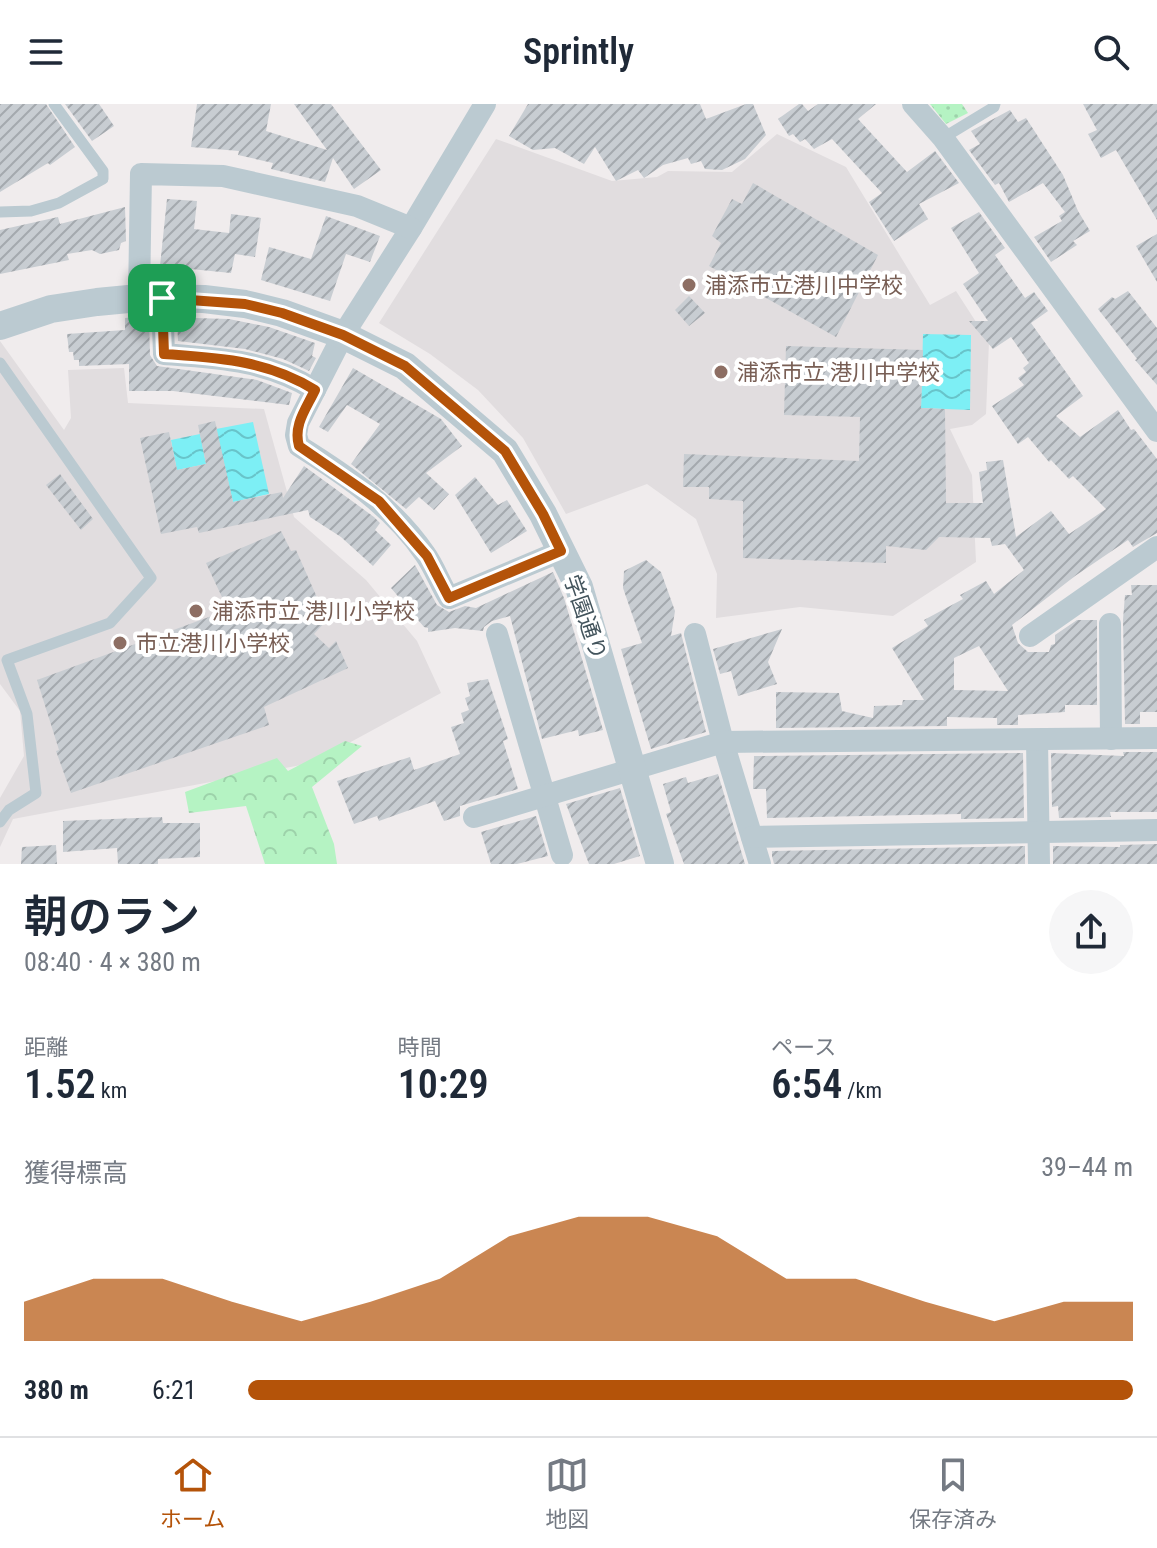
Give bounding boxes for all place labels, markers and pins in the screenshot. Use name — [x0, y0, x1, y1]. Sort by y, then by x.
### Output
pin — [128, 264, 196, 332]
place label: 浦添市立港川中学校 — [705, 273, 903, 298]
marker: 浦添市立港川中学校 — [680, 276, 698, 294]
place label: 浦添市立 港川中学校 — [737, 360, 940, 385]
marker: 浦添市立 港川中学校 — [712, 363, 730, 381]
place label: 浦添市立 港川小学校 — [212, 599, 415, 624]
marker: 浦添市立 港川小学校 — [187, 602, 205, 620]
place label: 市立港川小学校 — [136, 631, 290, 656]
marker: 市立港川小学校 — [111, 634, 129, 652]

